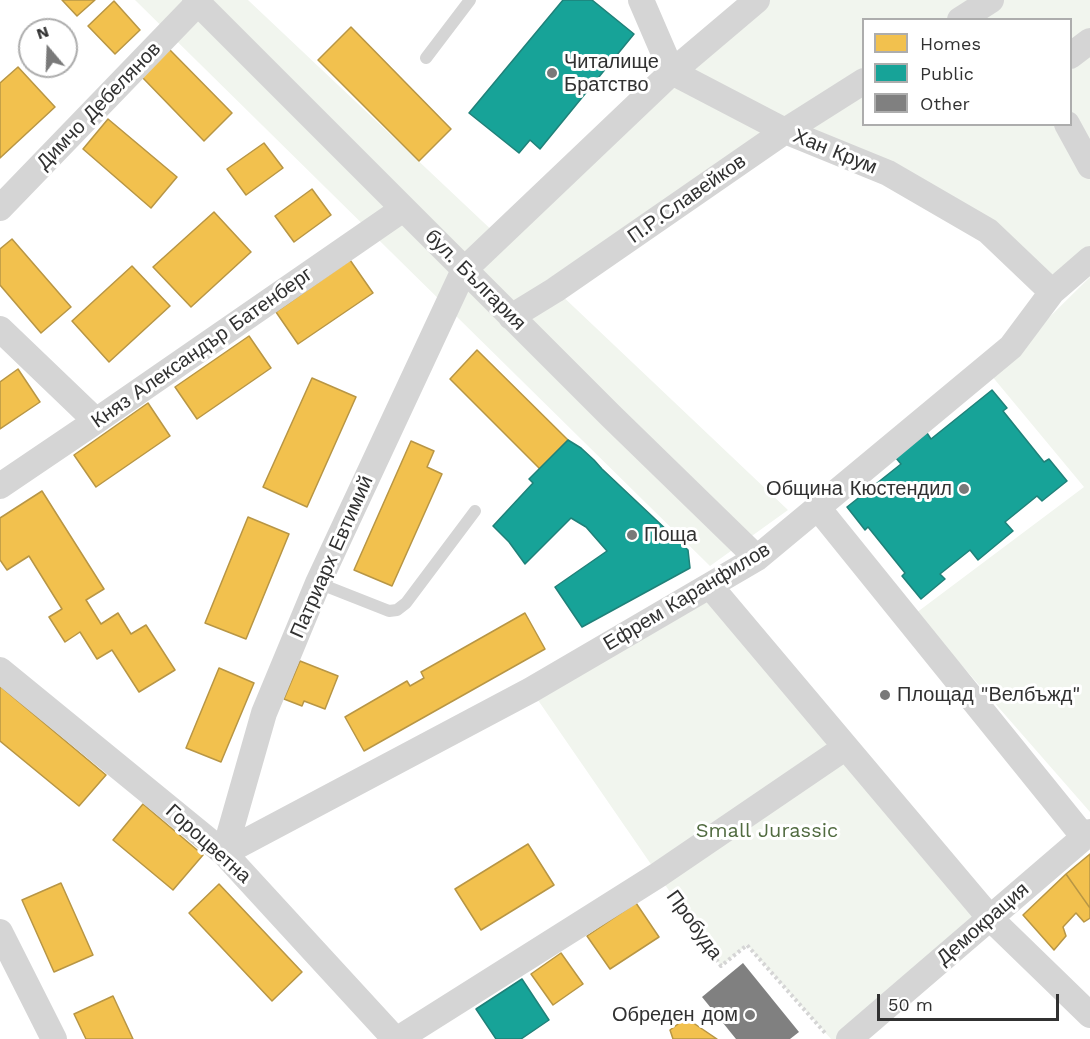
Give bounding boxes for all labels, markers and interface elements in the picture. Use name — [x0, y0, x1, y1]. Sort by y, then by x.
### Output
north arrow — [18, 18, 78, 78]
legend — [862, 18, 1072, 126]
text: N — [34, 21, 51, 43]
text: Homes — [920, 33, 981, 54]
street label: Димчо Дебелянов — [32, 37, 166, 175]
place label: Читалище Братство — [564, 50, 659, 97]
text: Public — [920, 63, 974, 84]
marker: Читалище Братство — [545, 66, 559, 80]
text: Other — [920, 93, 970, 114]
street label: Хан Крум — [790, 124, 880, 180]
street label: П.Р.Славейков — [623, 149, 751, 249]
street label: бул. България — [420, 225, 530, 335]
street label: Княз Александър Батенберг — [87, 262, 317, 434]
street label: Патриарх Евтимий — [285, 472, 379, 642]
place label: Община Кюстендил — [766, 477, 952, 501]
marker: Община Кюстендил — [957, 482, 971, 496]
place label: Поща — [644, 523, 697, 547]
marker: Поща — [625, 528, 639, 542]
street label: Ефрем Каранфилов — [599, 538, 775, 656]
place label: Площад "Велбъжд" — [897, 683, 1080, 707]
marker: Площад "Велбъжд" — [878, 688, 892, 702]
street label: Гороцветна — [160, 799, 256, 889]
park label: Small Jurassic — [696, 819, 838, 843]
street label: Демокрация — [932, 878, 1034, 970]
street label: Пробуда — [661, 886, 727, 964]
scale bar — [880, 982, 1062, 1020]
text: 50 m — [888, 994, 933, 1015]
place label: Обреден дом — [612, 1003, 738, 1027]
marker: Обреден дом — [743, 1008, 757, 1022]

